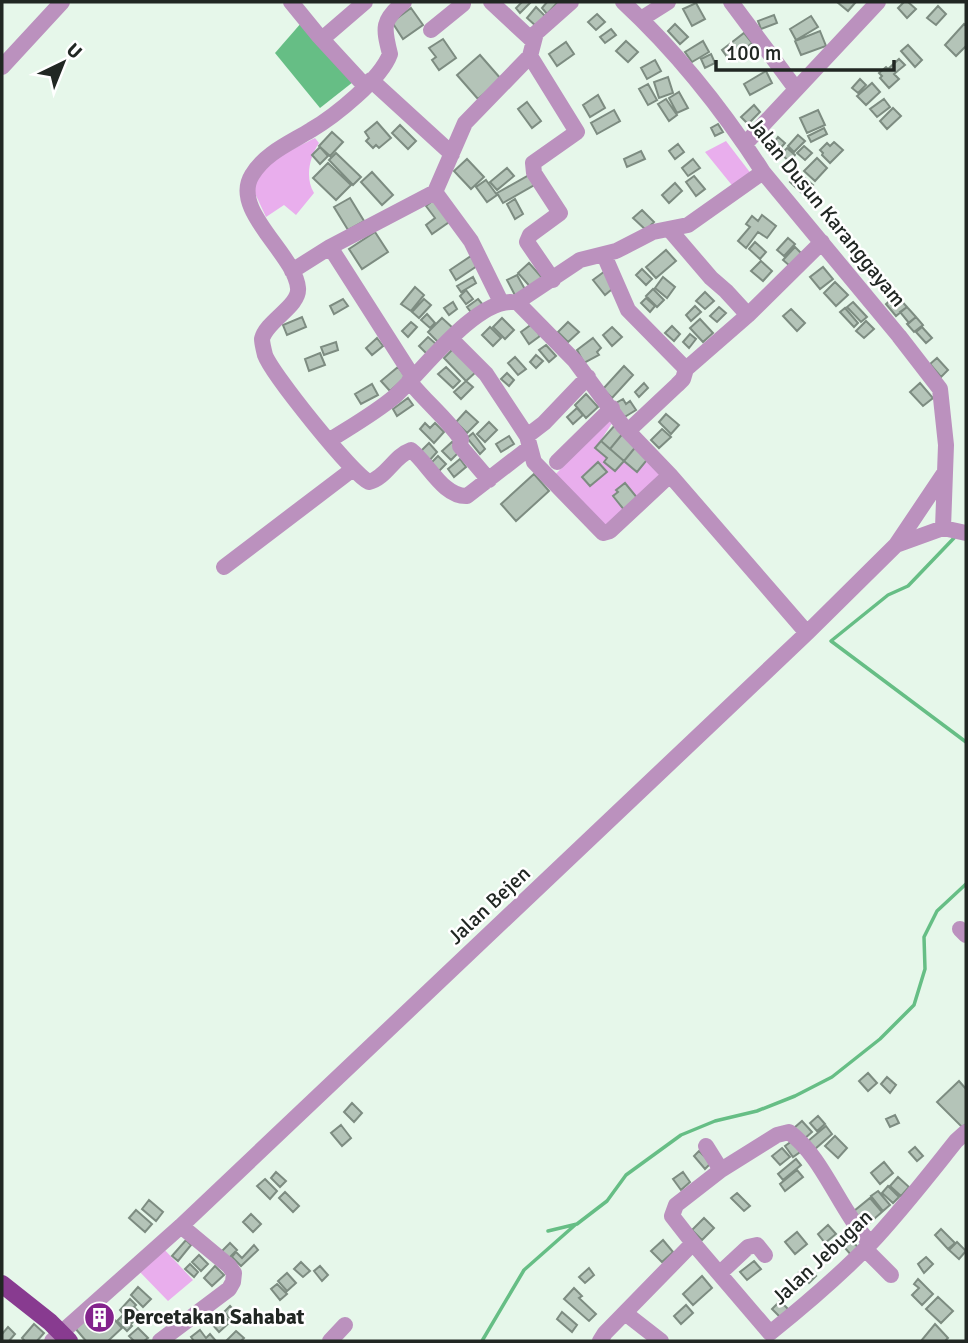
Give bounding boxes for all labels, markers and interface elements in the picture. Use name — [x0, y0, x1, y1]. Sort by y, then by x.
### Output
north arrow — [28, 28, 98, 98]
scale bar — [716, 28, 894, 72]
text: U — [61, 38, 87, 64]
text: 100 m — [726, 40, 781, 66]
street label: Jalan Dusun Karanggayam — [742, 112, 912, 312]
street label: Jalan Bejen — [442, 860, 536, 950]
street label: Jalan Jebugan — [766, 1204, 878, 1310]
building icon: Percetakan Sahabat — [83, 1300, 117, 1334]
place label: Percetakan Sahabat — [123, 1304, 305, 1330]

